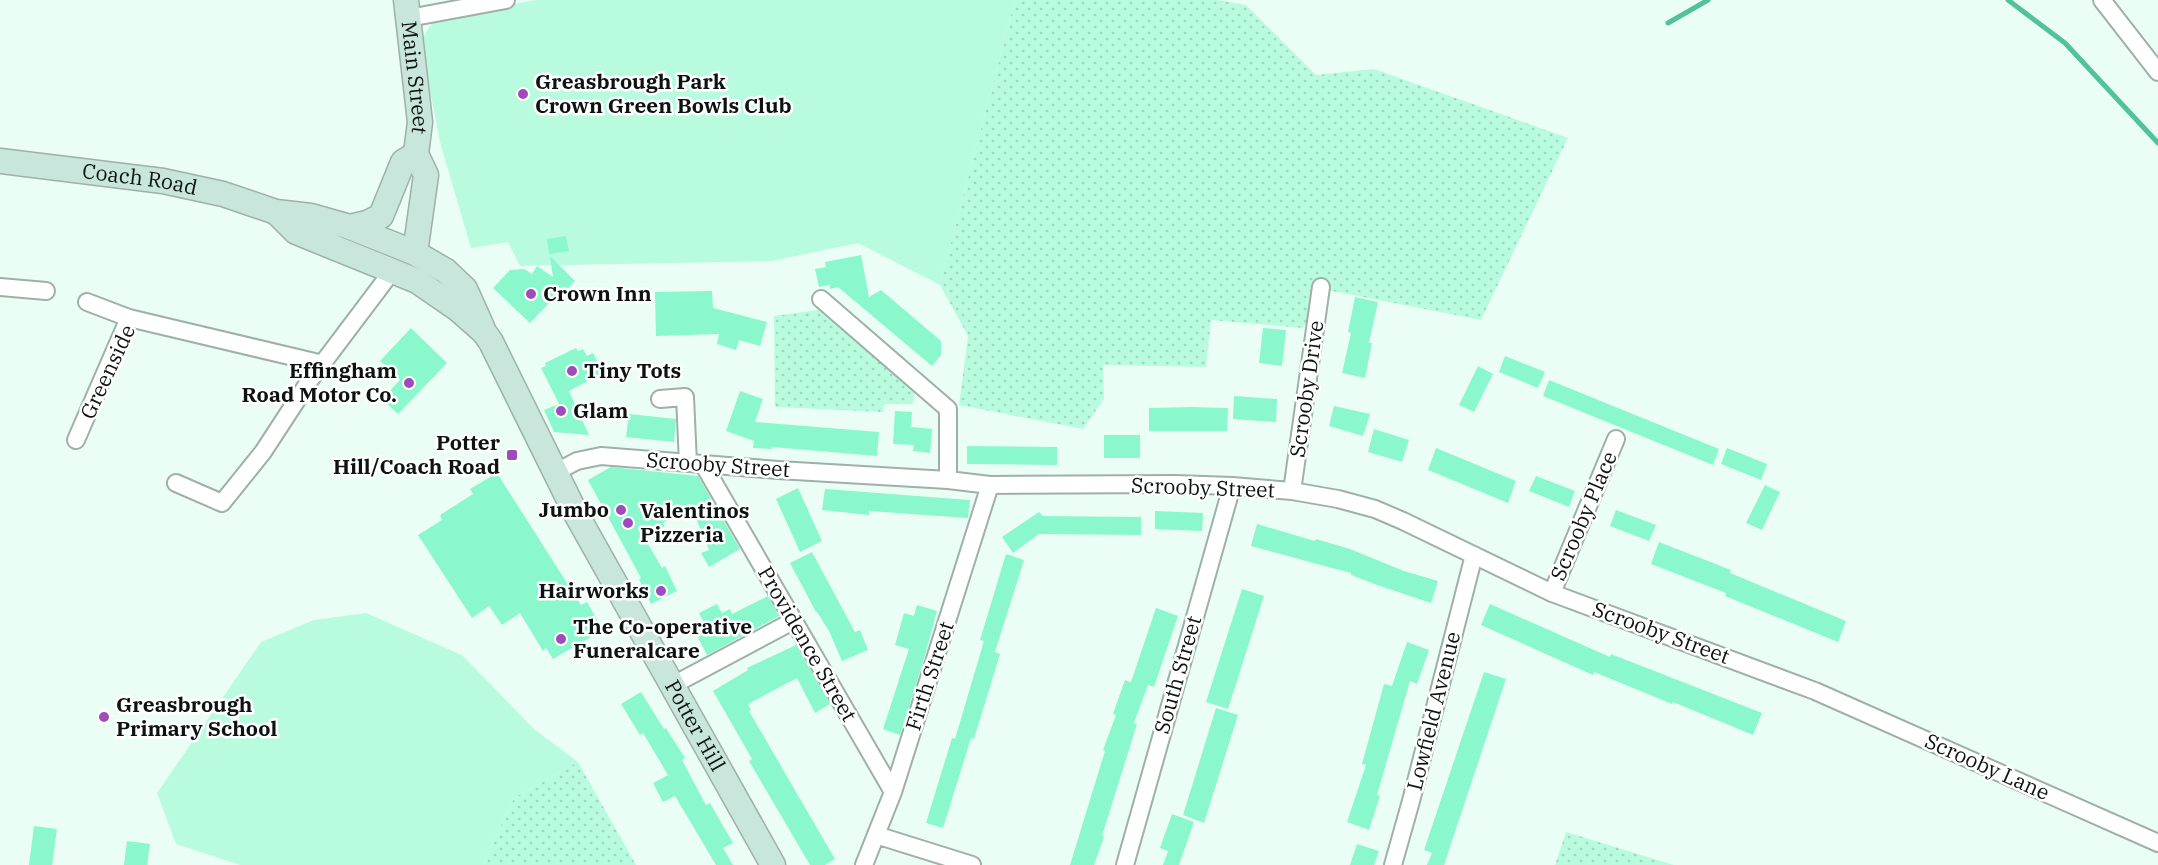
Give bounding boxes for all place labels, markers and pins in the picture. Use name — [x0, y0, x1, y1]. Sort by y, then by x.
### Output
place label: Greasbrough Park Crown Green Bowls Club — [535, 67, 792, 119]
marker: Greasbrough Park Crown Green Bowls Club — [516, 87, 530, 101]
place label: Crown Inn — [543, 279, 652, 307]
marker: Crown Inn — [524, 287, 538, 301]
place label: Effingham Road Motor Co. — [242, 356, 397, 408]
place label: Tiny Tots — [584, 356, 681, 384]
marker: Tiny Tots — [565, 364, 579, 378]
marker: Effingham Road Motor Co. — [402, 376, 416, 390]
place label: Glam — [573, 396, 629, 424]
marker: Glam — [554, 404, 568, 418]
place label: Potter Hill/Coach Road — [333, 428, 501, 480]
marker: Potter Hill/Coach Road — [505, 448, 519, 462]
place label: Jumbo — [539, 495, 609, 523]
place label: Valentinos Pizzeria — [640, 496, 750, 548]
marker: Jumbo — [614, 503, 628, 517]
marker: Valentinos Pizzeria — [621, 516, 635, 530]
place label: Hairworks — [538, 576, 649, 604]
marker: Hairworks — [654, 584, 668, 598]
place label: The Co-operative Funeralcare — [573, 612, 752, 664]
marker: The Co-operative Funeralcare — [554, 632, 568, 646]
place label: Greasbrough Primary School — [116, 690, 277, 742]
marker: Greasbrough Primary School — [97, 710, 111, 724]

